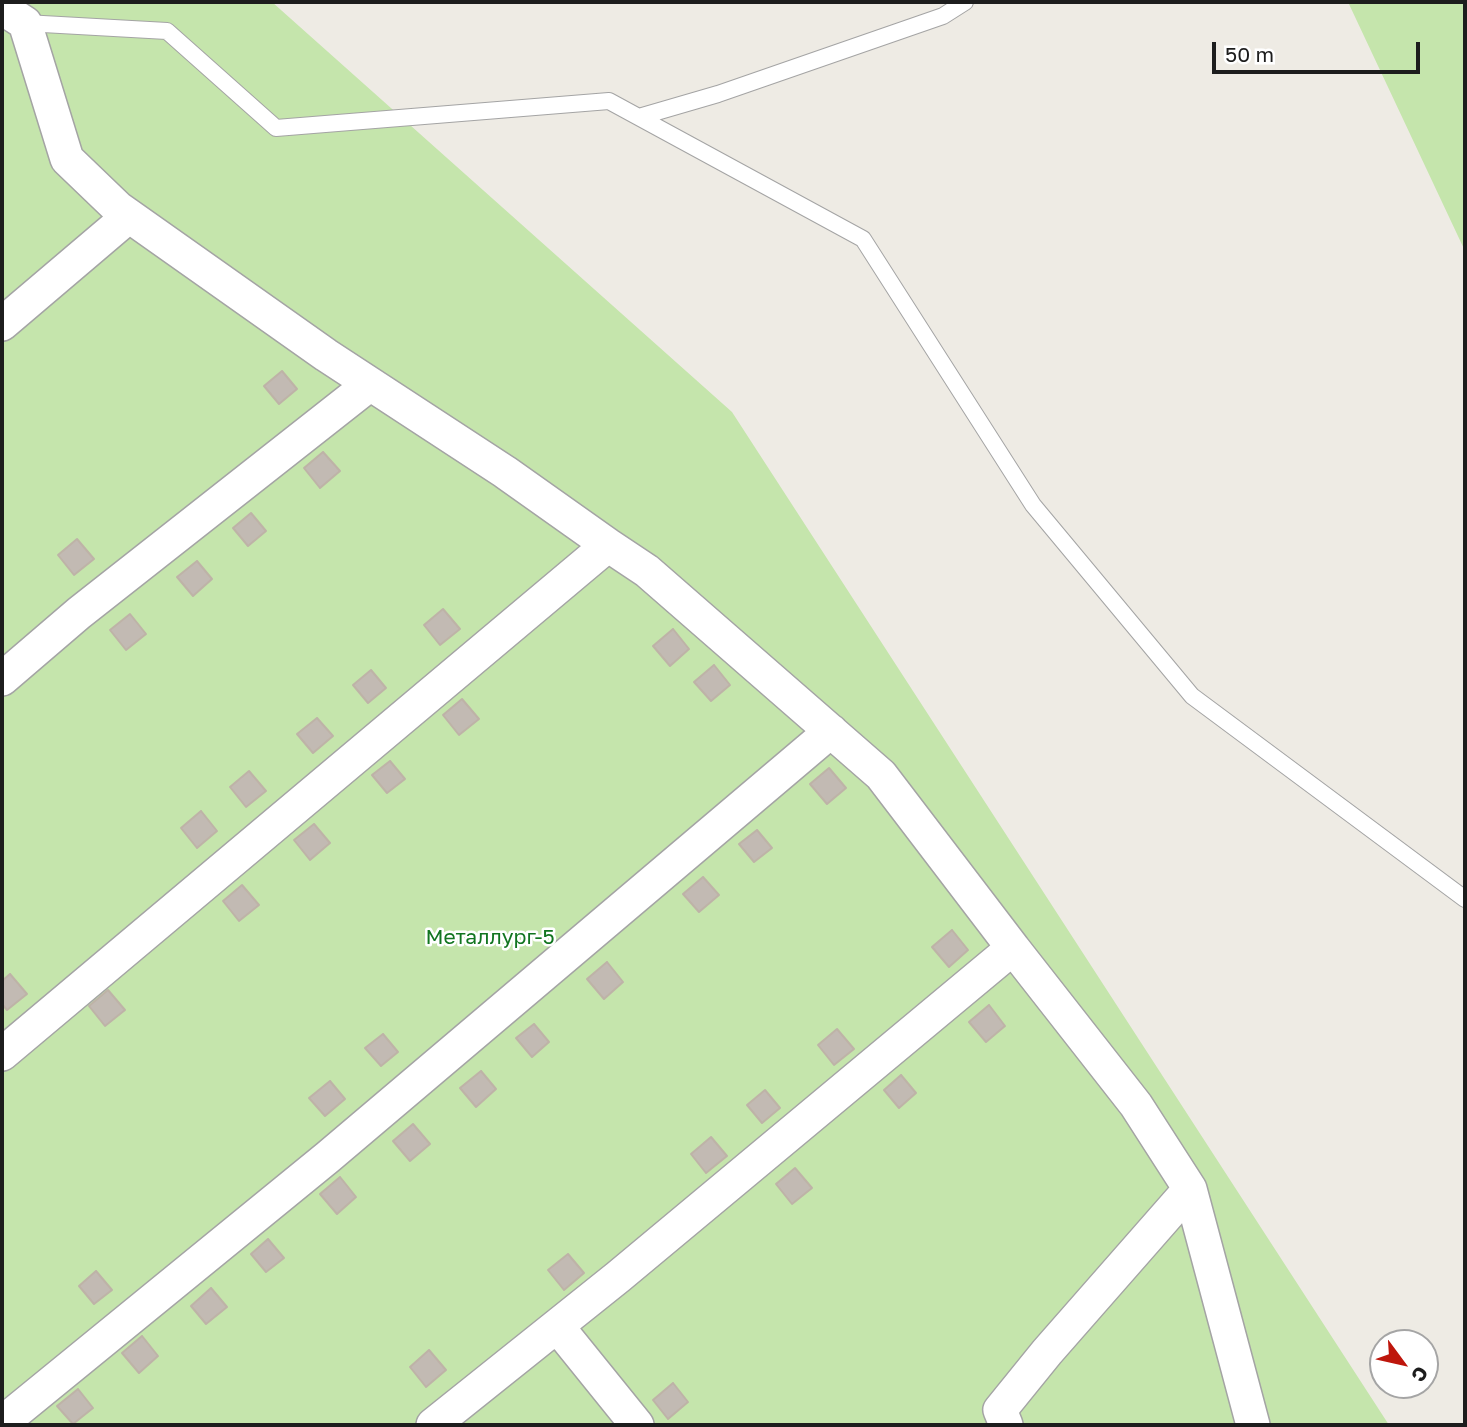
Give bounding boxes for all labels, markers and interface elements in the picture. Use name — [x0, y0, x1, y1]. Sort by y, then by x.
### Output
scale bar — [1215, 28, 1423, 72]
text: 50 m — [1225, 41, 1274, 67]
park label: Металлург-5 — [425, 924, 555, 950]
north arrow — [1369, 1329, 1439, 1399]
text: С — [1407, 1363, 1434, 1387]

